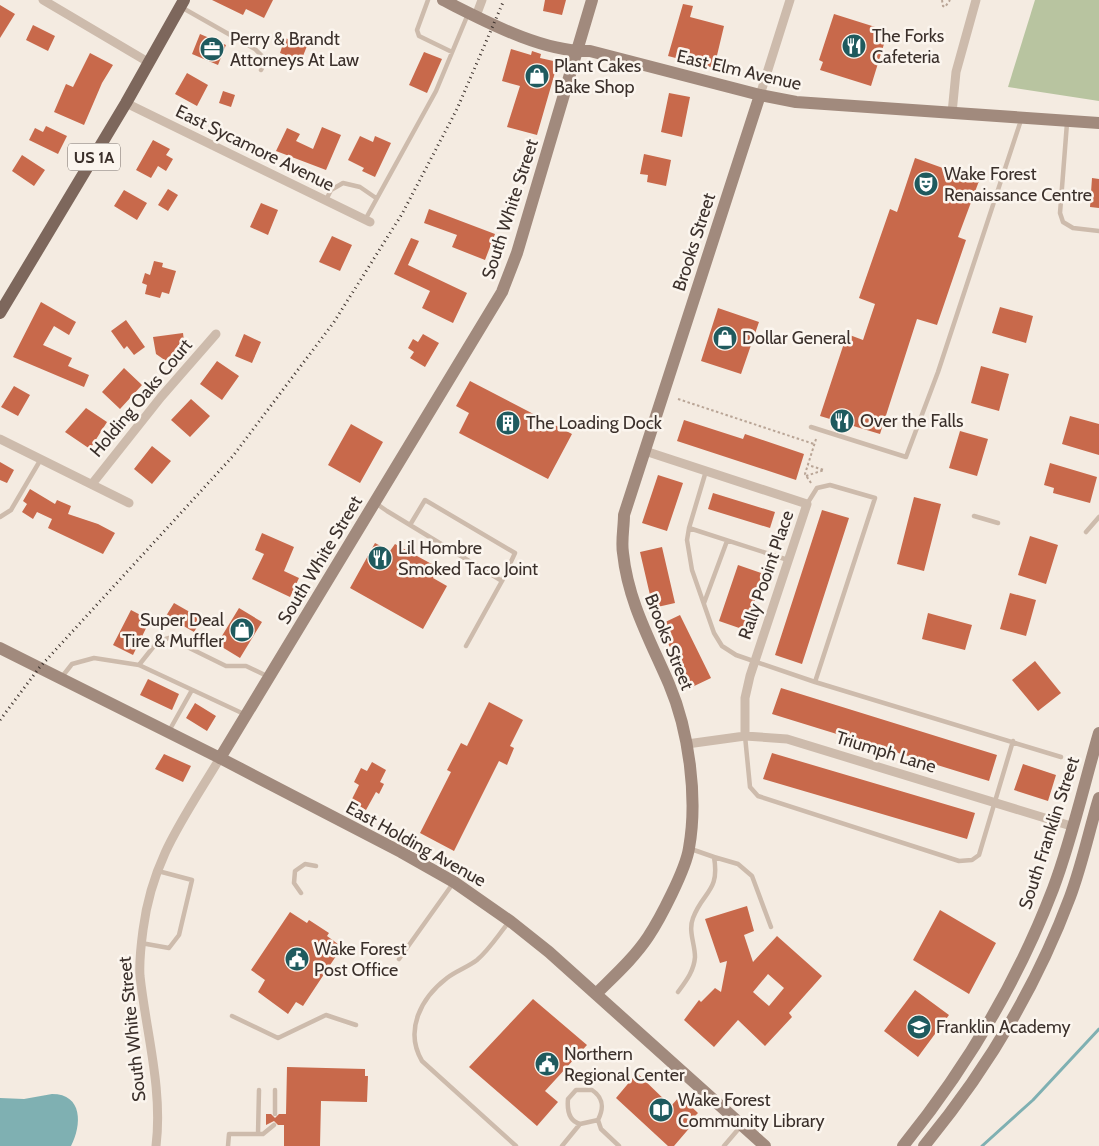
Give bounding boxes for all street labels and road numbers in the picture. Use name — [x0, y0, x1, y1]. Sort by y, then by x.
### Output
street label: East Elm Avenue — [674, 45, 804, 95]
street label: East Sycamore Avenue — [172, 100, 338, 196]
street label: South White Street — [477, 136, 543, 282]
road number: US 1A — [68, 144, 120, 170]
street label: Brooks Street — [668, 190, 720, 294]
street label: Holding Oaks Court — [85, 335, 197, 461]
street label: South White Street — [273, 492, 367, 628]
street label: Rally Pooint Place — [734, 508, 798, 642]
street label: Brooks Street — [640, 591, 698, 693]
street label: Triumph Lane — [833, 726, 939, 778]
street label: South Franklin Street — [1014, 754, 1084, 912]
street label: East Holding Avenue — [342, 796, 490, 892]
street label: South White Street — [113, 955, 151, 1103]

